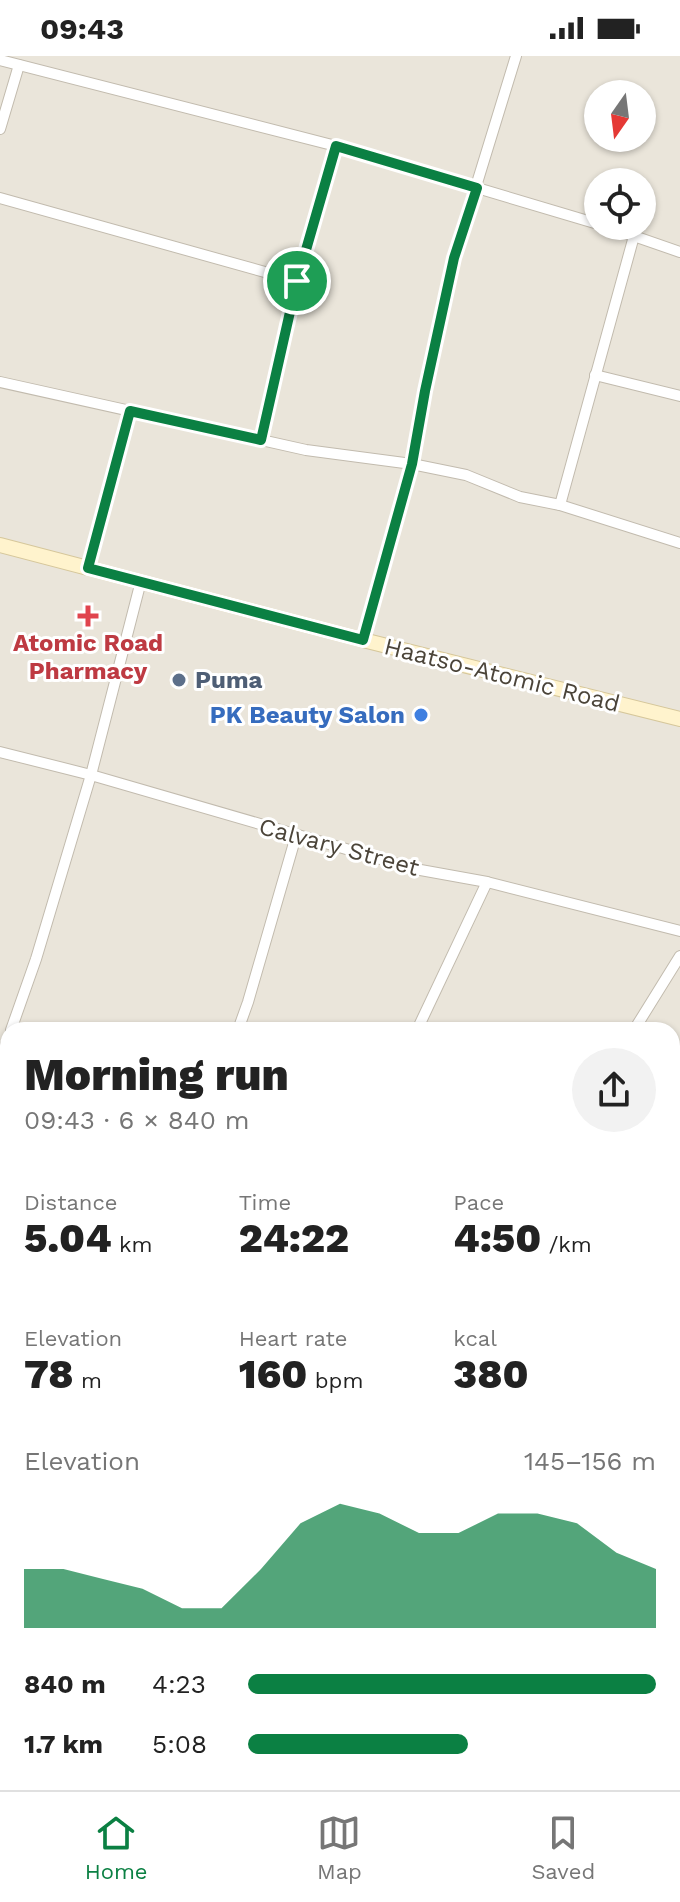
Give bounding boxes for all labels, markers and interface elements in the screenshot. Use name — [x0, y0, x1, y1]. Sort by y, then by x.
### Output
text: 09:43 — [40, 11, 124, 46]
north arrow — [584, 80, 656, 152]
map controls — [584, 80, 656, 240]
button: locate — [584, 168, 656, 240]
pin — [263, 247, 331, 315]
icon: arrive — [275, 259, 319, 303]
marker: Atomic Road Pharmacy — [79, 607, 97, 625]
place label: Atomic Road Pharmacy — [13, 629, 163, 685]
street label: Haatso-Atomic Road — [381, 632, 623, 718]
place label: Puma — [195, 666, 262, 694]
marker: Puma — [170, 671, 188, 689]
place label: PK Beauty Salon — [210, 701, 405, 729]
marker: PK Beauty Salon — [412, 706, 430, 724]
street label: Calvary Street — [256, 812, 422, 882]
button: share — [572, 1048, 656, 1132]
text: Morning run — [24, 1049, 289, 1101]
text: 09:43 · 6 × 840 m — [24, 1105, 250, 1135]
text: Distance — [24, 1190, 118, 1215]
text: Time — [239, 1190, 291, 1215]
text: Pace — [453, 1190, 504, 1215]
text: 5.04 — [24, 1215, 112, 1262]
text: 24:22 — [239, 1215, 349, 1262]
text: 4:50 — [453, 1215, 541, 1262]
text: km — [112, 1232, 152, 1257]
text: /km — [541, 1232, 592, 1257]
text: Elevation — [24, 1326, 122, 1351]
text: Heart rate — [239, 1326, 347, 1351]
text: kcal — [453, 1326, 497, 1351]
text: 78 — [24, 1351, 73, 1398]
text: 160 — [239, 1351, 307, 1398]
text: 380 — [453, 1351, 529, 1398]
text: m — [73, 1368, 102, 1393]
text: bpm — [307, 1368, 363, 1393]
text: Elevation — [24, 1446, 140, 1476]
text: 145–156 m — [524, 1446, 656, 1476]
text: 840 m — [24, 1669, 106, 1699]
text: 4:23 — [152, 1669, 206, 1699]
text: 1.7 km — [24, 1729, 103, 1759]
text: 5:08 — [152, 1729, 207, 1759]
tab: Home — [85, 1811, 148, 1884]
tab: Map — [317, 1811, 362, 1884]
tab: Saved — [531, 1811, 595, 1884]

